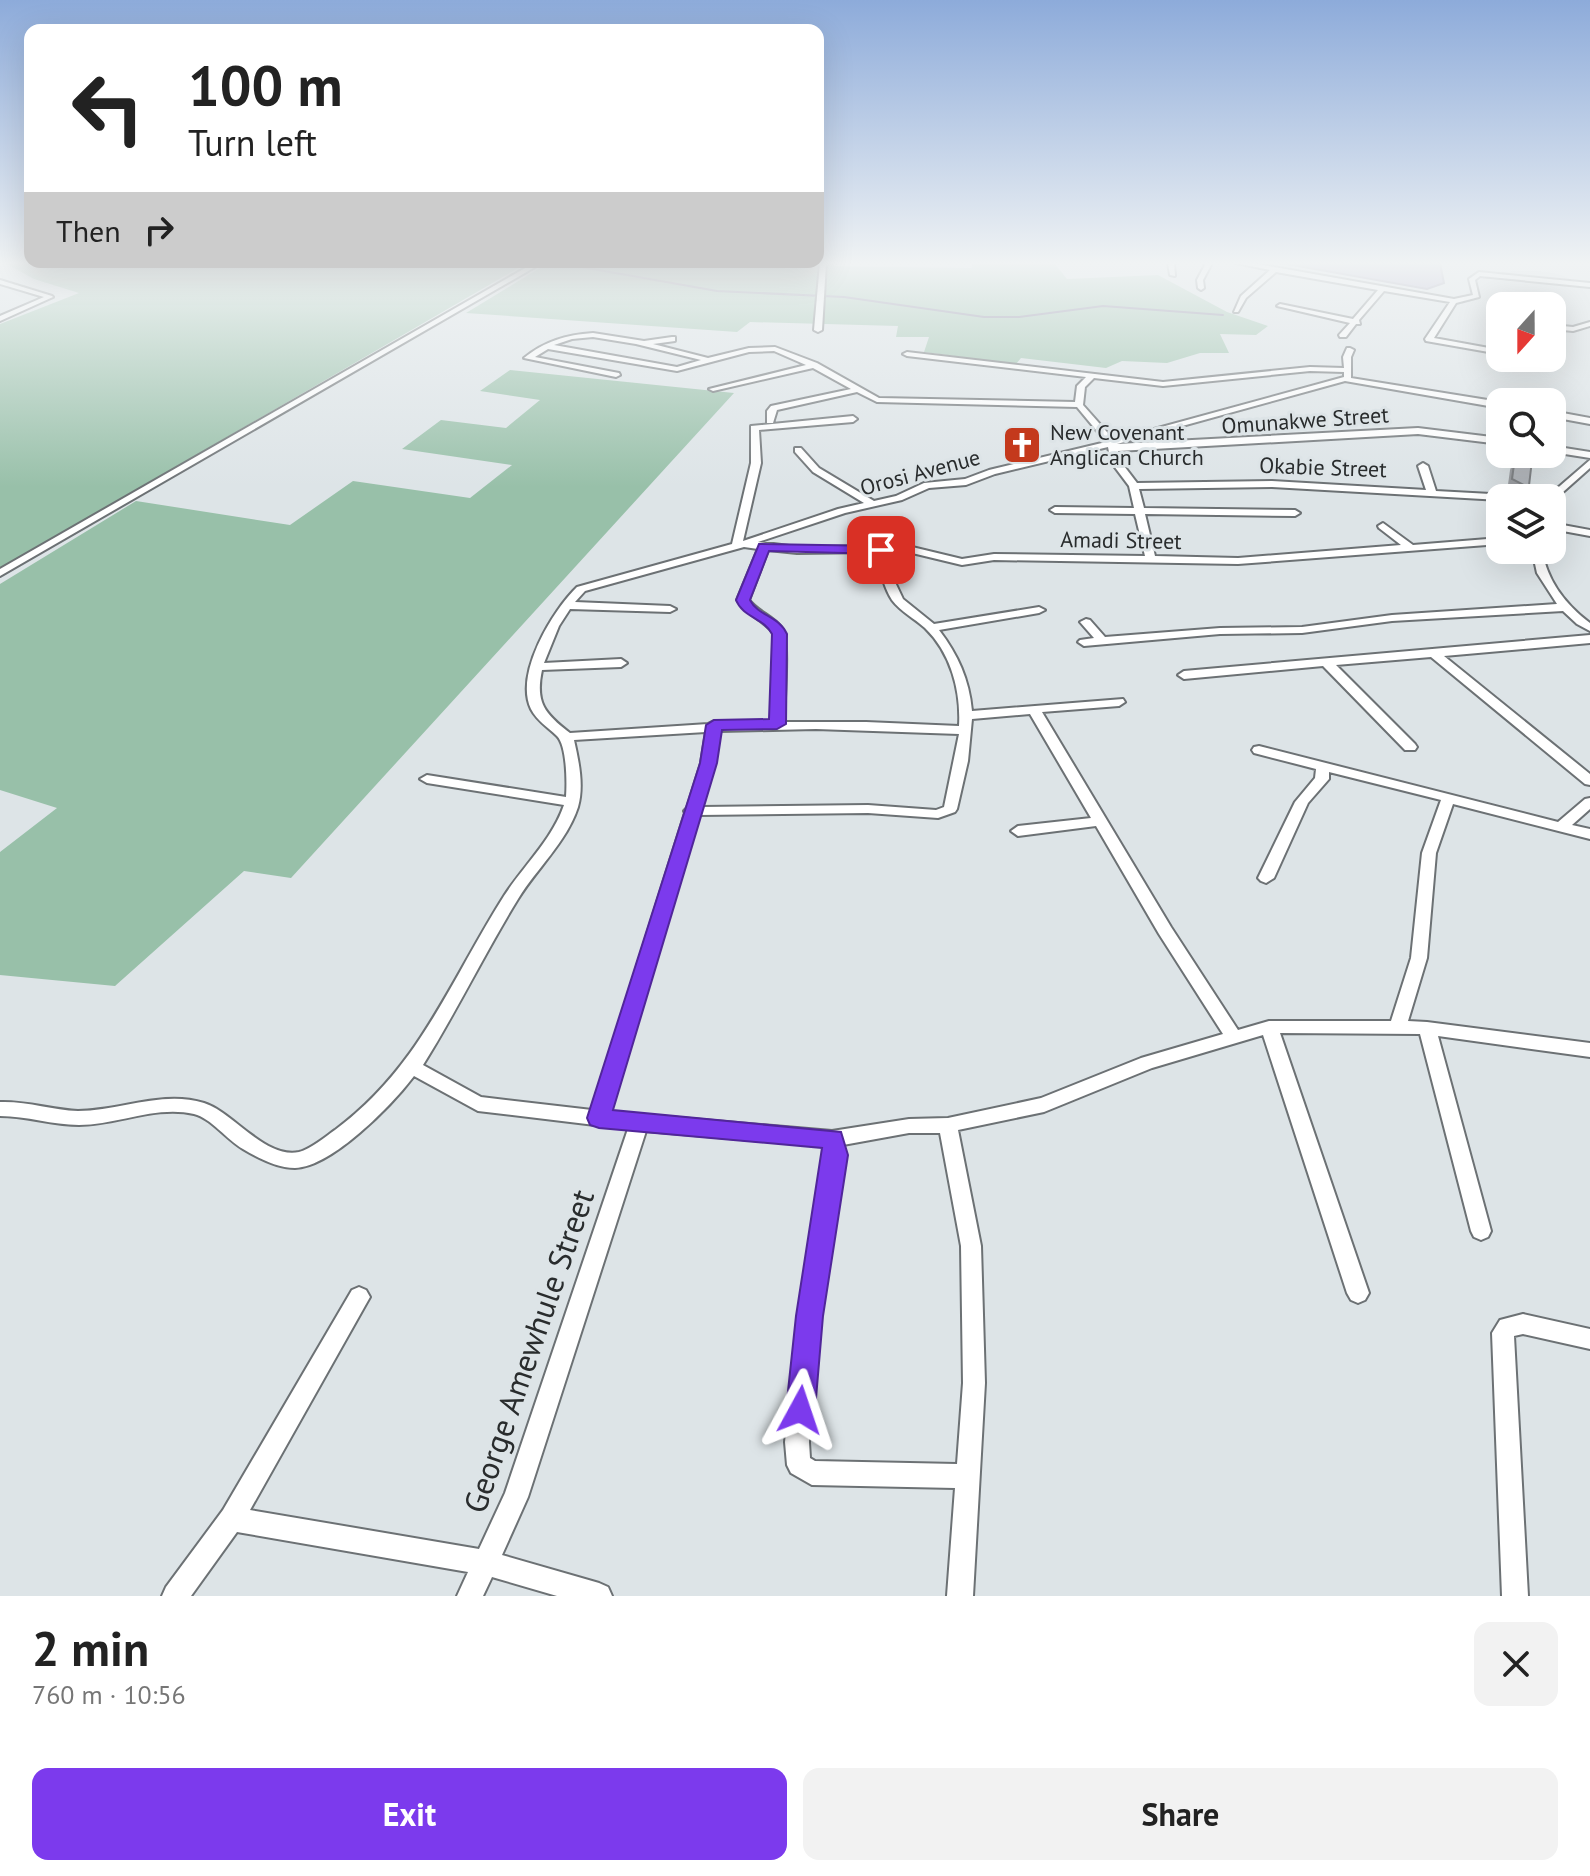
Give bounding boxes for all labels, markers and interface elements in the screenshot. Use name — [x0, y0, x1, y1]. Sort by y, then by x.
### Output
text: 100 m — [188, 49, 343, 121]
icon: left — [56, 56, 160, 160]
text: Turn left — [188, 119, 317, 166]
icon: right — [137, 208, 181, 252]
text: Then — [56, 211, 121, 250]
north arrow — [1486, 292, 1566, 372]
map controls — [1486, 292, 1566, 564]
button: search — [1486, 388, 1566, 468]
street label: Omunakwe Street — [1221, 400, 1390, 440]
place label: New Covenant Anglican Church — [1050, 418, 1204, 471]
church icon: New Covenant Anglican Church — [1001, 424, 1043, 466]
street label: Orosi Avenue — [857, 443, 983, 501]
street label: Okabie Street — [1259, 451, 1388, 483]
button: layers — [1486, 484, 1566, 564]
pin — [847, 516, 915, 584]
street label: Amadi Street — [1060, 525, 1182, 555]
icon: arrive — [859, 528, 903, 572]
street label: George Amewhule Street — [453, 1184, 603, 1518]
position arrow — [758, 1368, 842, 1452]
text: 2 min — [32, 1617, 149, 1679]
button: close — [1474, 1622, 1558, 1706]
text: 760 m · 10:56 — [32, 1678, 186, 1711]
button: Exit — [32, 1768, 787, 1860]
button: Share — [803, 1768, 1558, 1860]

